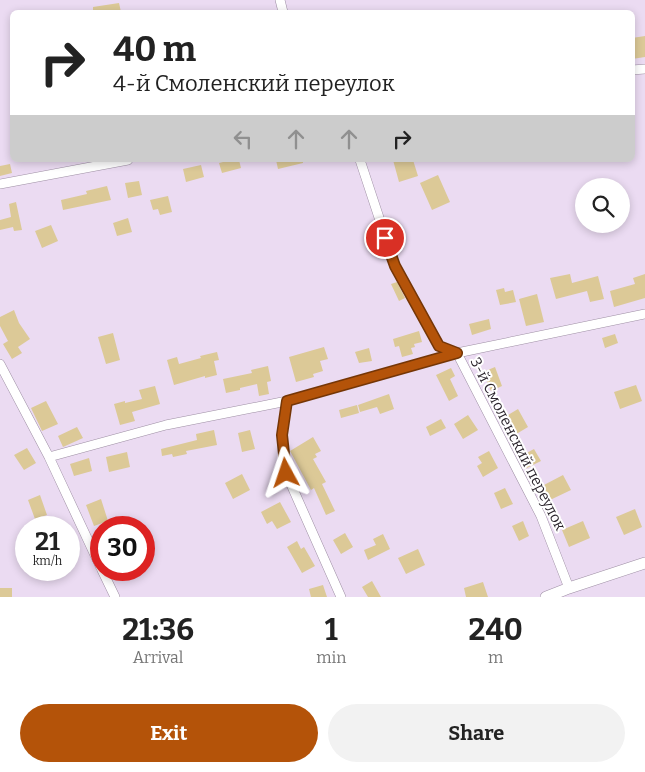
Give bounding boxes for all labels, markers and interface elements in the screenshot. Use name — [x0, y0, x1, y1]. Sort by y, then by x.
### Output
text: 40 m — [113, 28, 196, 70]
icon: right — [30, 30, 95, 95]
text: 4-й Смоленский переулок — [113, 70, 395, 97]
icon: left — [229, 125, 257, 153]
icon: ahead — [282, 125, 310, 153]
icon: ahead — [335, 125, 363, 153]
icon: right — [388, 125, 416, 153]
map controls — [575, 178, 630, 233]
button: search — [575, 178, 630, 233]
pin — [364, 217, 406, 259]
icon: arrive — [371, 224, 399, 252]
street label: 3-й Смоленский переулок — [466, 354, 570, 534]
position arrow — [259, 446, 311, 498]
speed limit sign: 30 — [90, 516, 155, 581]
text: 21 — [35, 527, 60, 557]
text: km/h — [33, 554, 62, 568]
text: 21:36 — [122, 612, 194, 648]
text: 1 — [325, 612, 338, 648]
text: 240 — [469, 612, 523, 648]
text: Arrival — [133, 648, 183, 667]
text: min — [316, 648, 346, 667]
text: m — [488, 648, 503, 667]
button: Exit — [20, 704, 318, 762]
button: Share — [328, 704, 625, 762]

